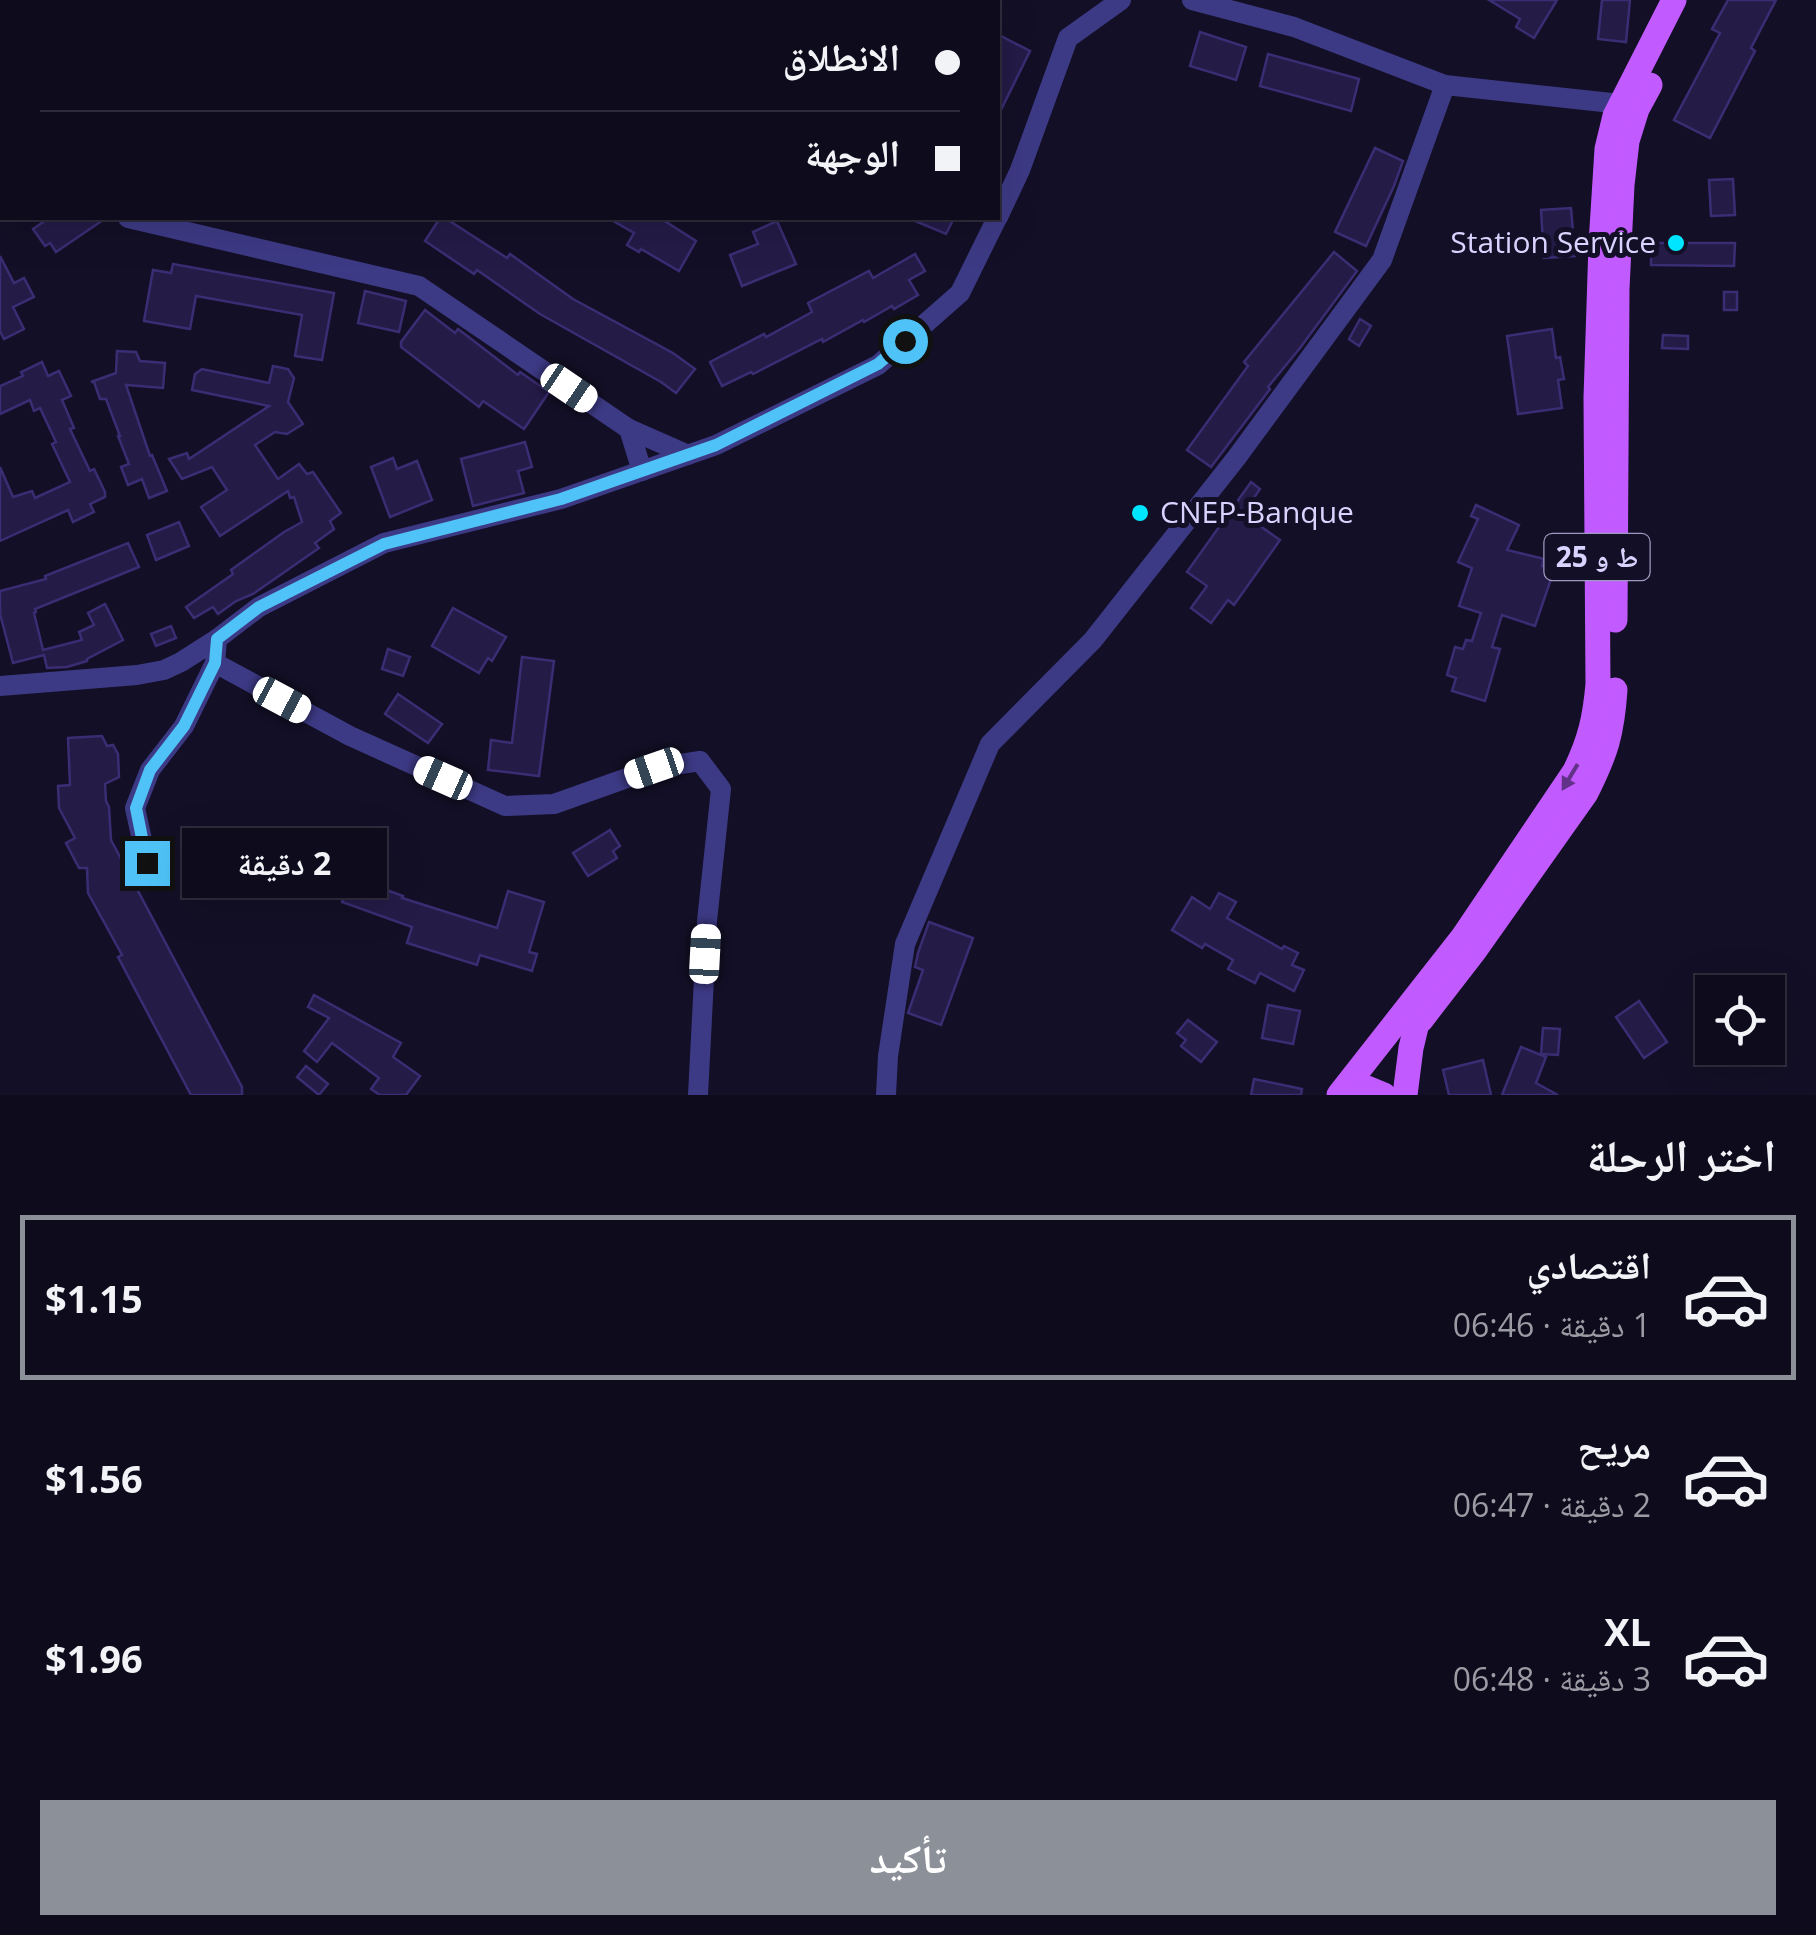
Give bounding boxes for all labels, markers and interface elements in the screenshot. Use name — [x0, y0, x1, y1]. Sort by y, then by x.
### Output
text: الانطلاق — [782, 30, 900, 82]
text: الوجهة — [805, 126, 900, 178]
place label: Station Service — [1450, 221, 1656, 262]
marker: Station Service — [1665, 232, 1687, 254]
route start — [883, 319, 928, 364]
car — [536, 359, 602, 417]
place label: CNEP-Banque — [1160, 491, 1354, 532]
marker: CNEP-Banque — [1129, 502, 1151, 524]
road number: ط و 25 — [1544, 534, 1650, 580]
car — [248, 673, 316, 727]
car — [621, 744, 687, 792]
car — [409, 752, 477, 804]
one-way arrow — [1561, 763, 1580, 790]
callout: 2 دقيقة — [182, 828, 387, 898]
route end — [125, 841, 170, 886]
text: 2 دقيقة — [238, 841, 331, 884]
car — [688, 923, 722, 985]
map controls — [1695, 975, 1785, 1065]
button: locate — [1695, 975, 1785, 1065]
text: اختر الرحلة — [1587, 1124, 1776, 1185]
text: اقتصادي — [1527, 1238, 1651, 1290]
icon: car — [1681, 1253, 1771, 1343]
text: $1.15 — [45, 1272, 143, 1324]
text: 1 دقيقة · 06:46 — [1453, 1303, 1651, 1346]
text: مريح — [1577, 1418, 1651, 1470]
icon: car — [1681, 1433, 1771, 1523]
text: $1.56 — [45, 1452, 143, 1504]
text: 2 دقيقة · 06:47 — [1453, 1483, 1651, 1526]
text: XL — [1604, 1605, 1651, 1657]
icon: car — [1681, 1613, 1771, 1703]
text: $1.96 — [45, 1632, 143, 1684]
text: 3 دقيقة · 06:48 — [1453, 1657, 1651, 1700]
button: تأكيد — [40, 1800, 1776, 1915]

